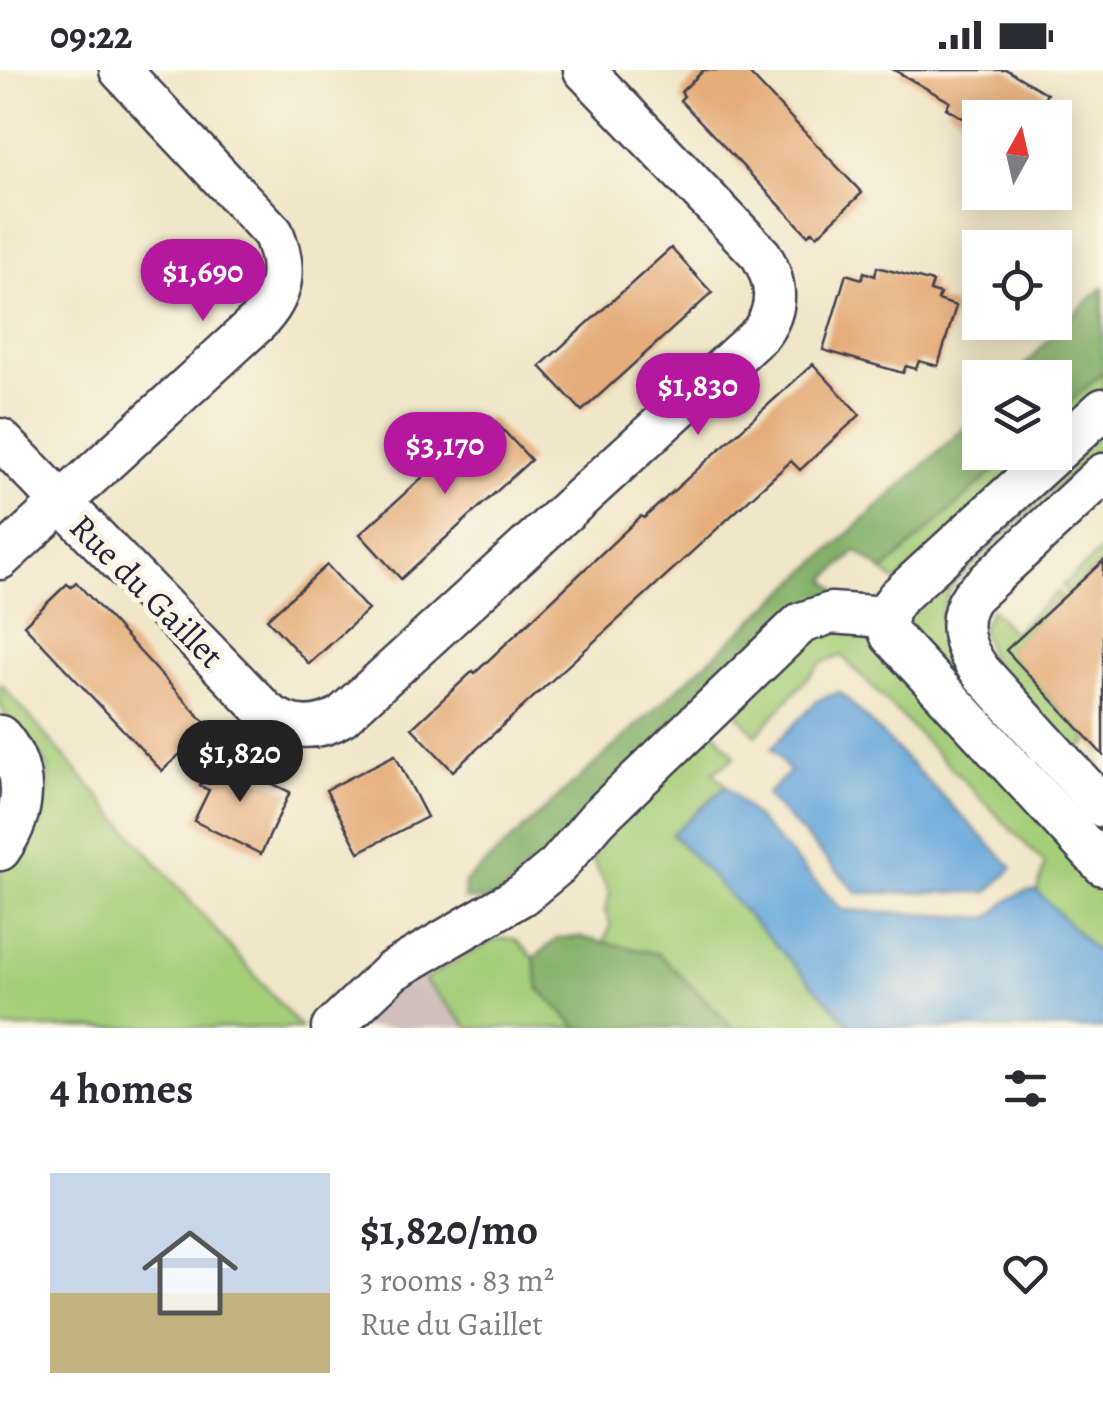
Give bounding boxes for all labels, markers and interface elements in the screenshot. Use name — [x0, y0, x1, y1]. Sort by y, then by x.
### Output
text: 09:22 — [50, 9, 132, 61]
north arrow — [962, 100, 1072, 210]
map controls — [962, 100, 1072, 470]
button: locate — [962, 230, 1072, 340]
pin: $1,690 — [122, 239, 284, 324]
text: $1,690 — [163, 249, 243, 293]
pin: $1,830 — [617, 353, 779, 438]
button: layers — [962, 360, 1072, 470]
text: $1,830 — [658, 363, 738, 407]
pin: $3,170 — [364, 412, 526, 497]
text: $3,170 — [406, 422, 484, 466]
street label: Rue du Gaillet — [59, 503, 235, 679]
pin: $1,820 — [159, 720, 321, 805]
text: $1,820 — [199, 730, 281, 774]
text: 4 homes — [50, 1060, 193, 1117]
icon: filters — [998, 1061, 1053, 1116]
text: $1,820/mo — [360, 1201, 538, 1258]
icon: home — [130, 1213, 250, 1333]
icon: heart — [998, 1246, 1053, 1301]
text: 3 rooms · 83 m² — [360, 1258, 554, 1302]
text: Rue du Gaillet — [360, 1302, 543, 1346]

